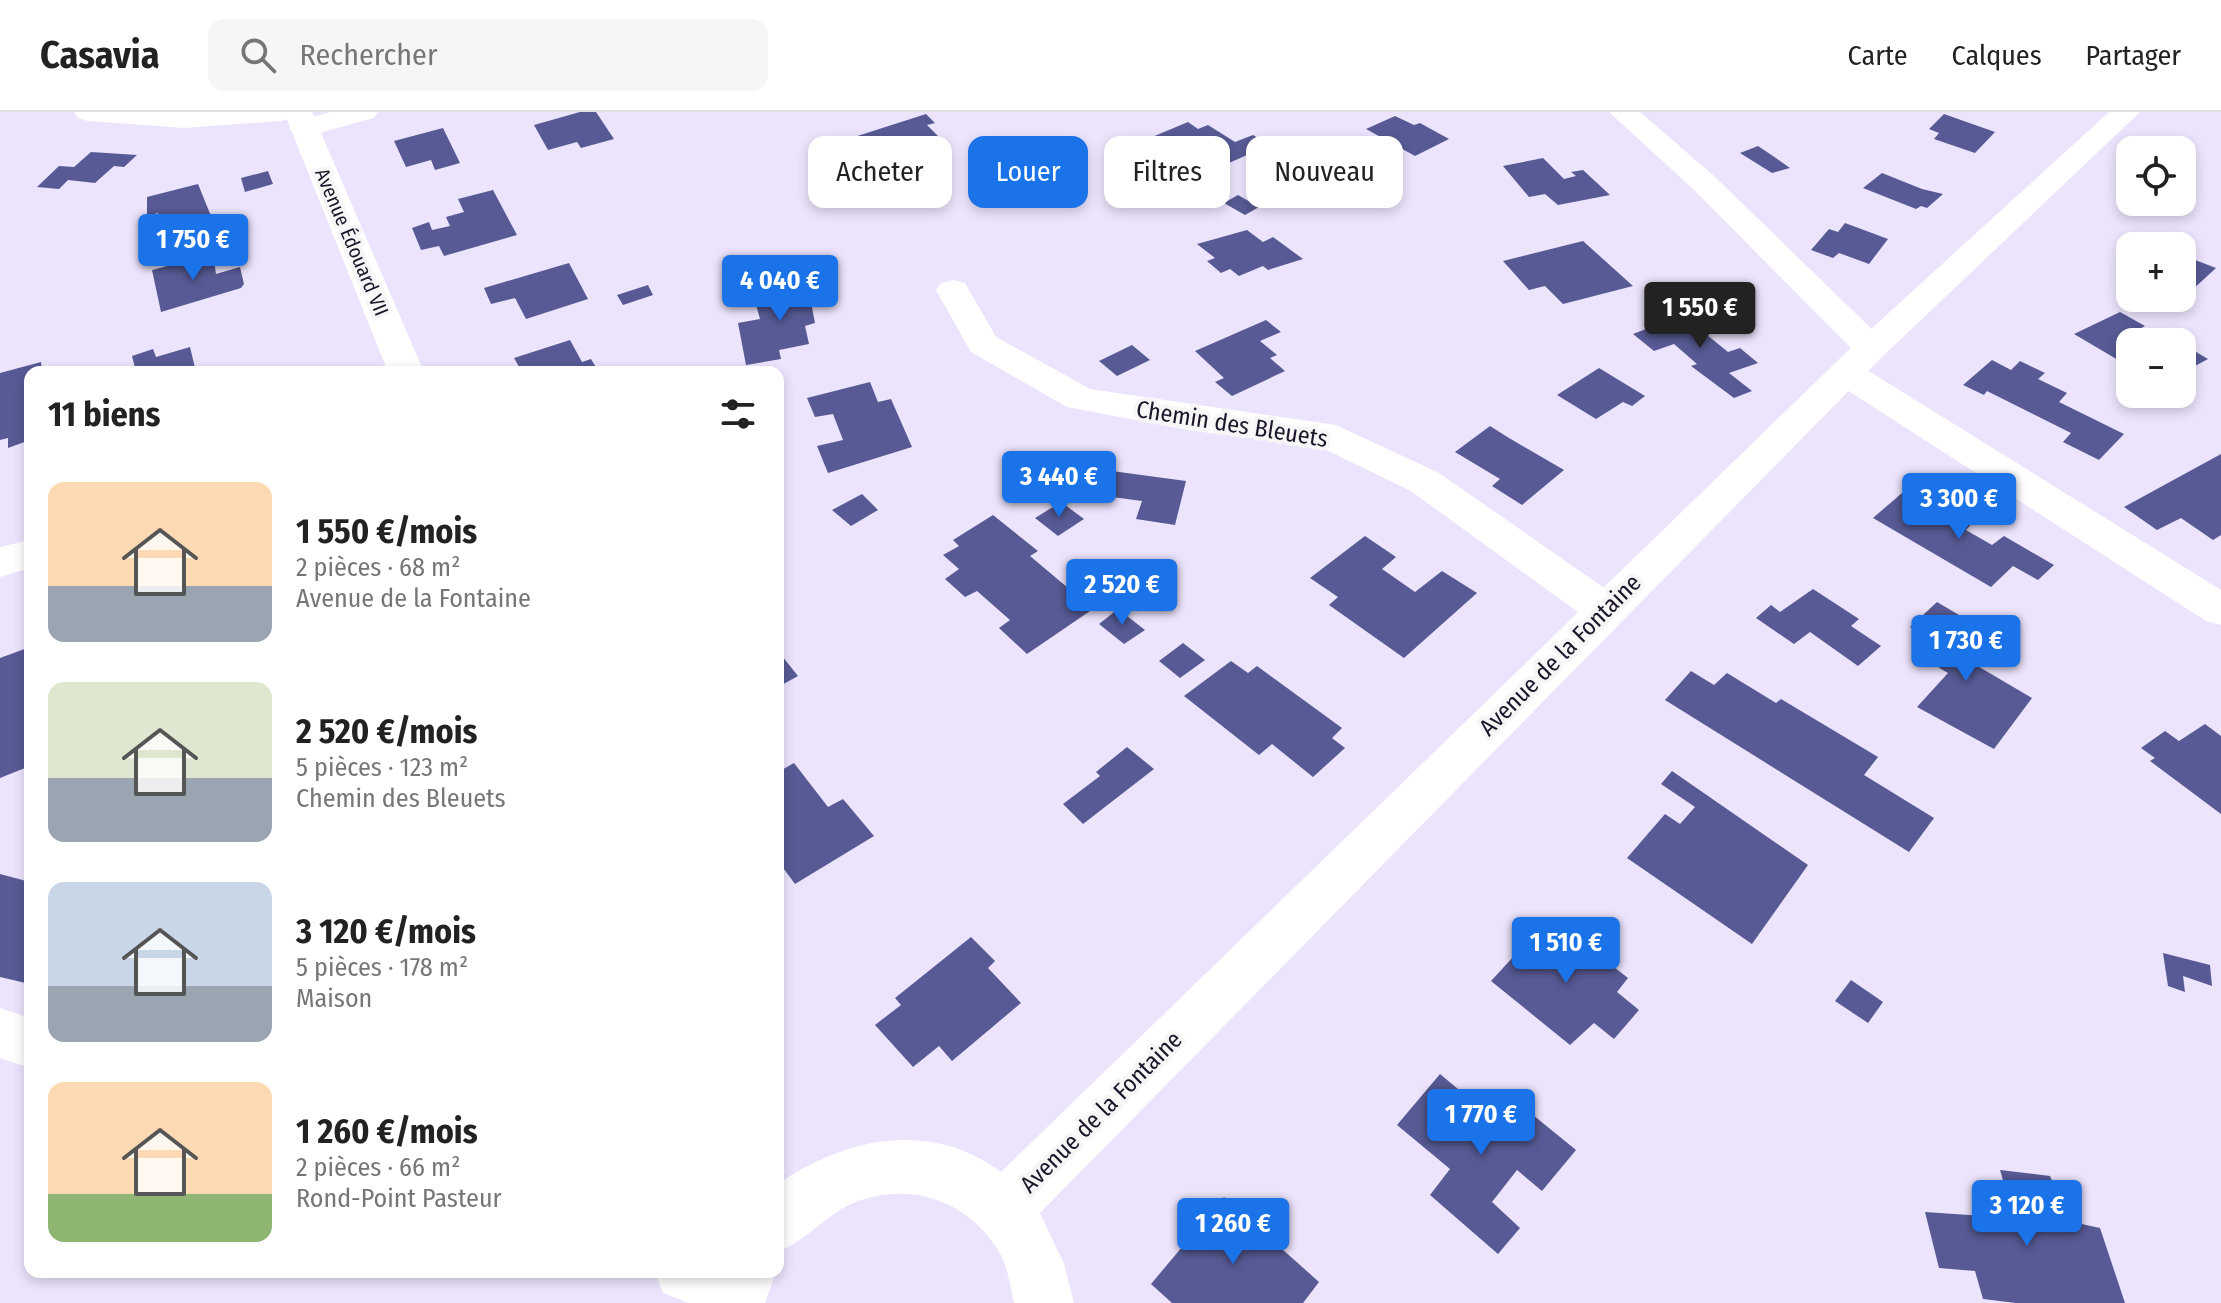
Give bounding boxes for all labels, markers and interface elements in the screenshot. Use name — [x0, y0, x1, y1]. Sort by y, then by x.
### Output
search box — [208, 19, 768, 91]
text: Casavia — [40, 32, 160, 78]
icon: search — [236, 33, 280, 77]
text: Rechercher — [300, 37, 437, 73]
text: Carte — [1848, 39, 1908, 72]
text: Calques — [1952, 39, 2042, 72]
text: Partager — [2086, 39, 2181, 72]
chip: Acheter — [808, 136, 952, 208]
chip: Louer — [968, 136, 1088, 208]
chip: Filtres — [1104, 136, 1230, 208]
chip: Nouveau — [1246, 136, 1403, 208]
map controls — [2116, 136, 2196, 408]
button: locate — [2116, 136, 2196, 216]
street label: Avenue Édouard VII — [310, 165, 394, 319]
pin: 1 750 € — [119, 214, 267, 282]
text: 1 750 € — [156, 224, 230, 255]
button: + — [2116, 232, 2196, 312]
pin: 4 040 € — [706, 255, 854, 323]
text: 4 040 € — [740, 265, 820, 296]
pin: 1 550 € — [1626, 282, 1774, 350]
text: 1 550 € — [1662, 292, 1738, 323]
button: − — [2116, 328, 2196, 408]
icon: filters — [716, 392, 760, 436]
text: 11 biens — [48, 394, 160, 435]
street label: Chemin des Bleuets — [1134, 395, 1330, 453]
pin: 3 440 € — [985, 451, 1133, 519]
text: 3 440 € — [1020, 461, 1098, 492]
pin: 3 300 € — [1885, 473, 2033, 541]
text: 3 300 € — [1920, 483, 1998, 514]
text: 1 550 €/mois — [296, 511, 477, 552]
icon: home — [112, 514, 208, 610]
text: 2 pièces · 68 m² — [296, 552, 460, 583]
pin: 2 520 € — [1048, 559, 1196, 627]
street label: Avenue de la Fontaine — [1473, 568, 1647, 742]
text: 2 520 € — [1084, 569, 1160, 600]
text: Avenue de la Fontaine — [296, 583, 531, 614]
pin: 1 730 € — [1892, 615, 2040, 683]
text: 1 730 € — [1929, 625, 2003, 656]
text: 2 520 €/mois — [296, 711, 477, 752]
icon: home — [112, 714, 208, 810]
text: 5 pièces · 123 m² — [296, 752, 468, 783]
text: Chemin des Bleuets — [296, 783, 506, 814]
text: 3 120 €/mois — [296, 911, 476, 952]
icon: home — [112, 914, 208, 1010]
pin: 1 510 € — [1492, 917, 1640, 985]
text: 1 510 € — [1530, 927, 1602, 958]
text: 5 pièces · 178 m² — [296, 952, 468, 983]
text: Maison — [296, 983, 372, 1014]
street label: Avenue de la Fontaine — [1014, 1025, 1188, 1199]
pin: 1 770 € — [1407, 1089, 1555, 1157]
text: 1 770 € — [1445, 1099, 1517, 1130]
text: 1 260 €/mois — [296, 1111, 478, 1152]
icon: home — [112, 1114, 208, 1210]
text: 2 pièces · 66 m² — [296, 1152, 460, 1183]
pin: 3 120 € — [1953, 1180, 2101, 1248]
text: Rond-Point Pasteur — [296, 1183, 502, 1214]
text: 3 120 € — [1990, 1190, 2064, 1221]
pin: 1 260 € — [1159, 1198, 1307, 1266]
text: 1 260 € — [1195, 1208, 1271, 1239]

